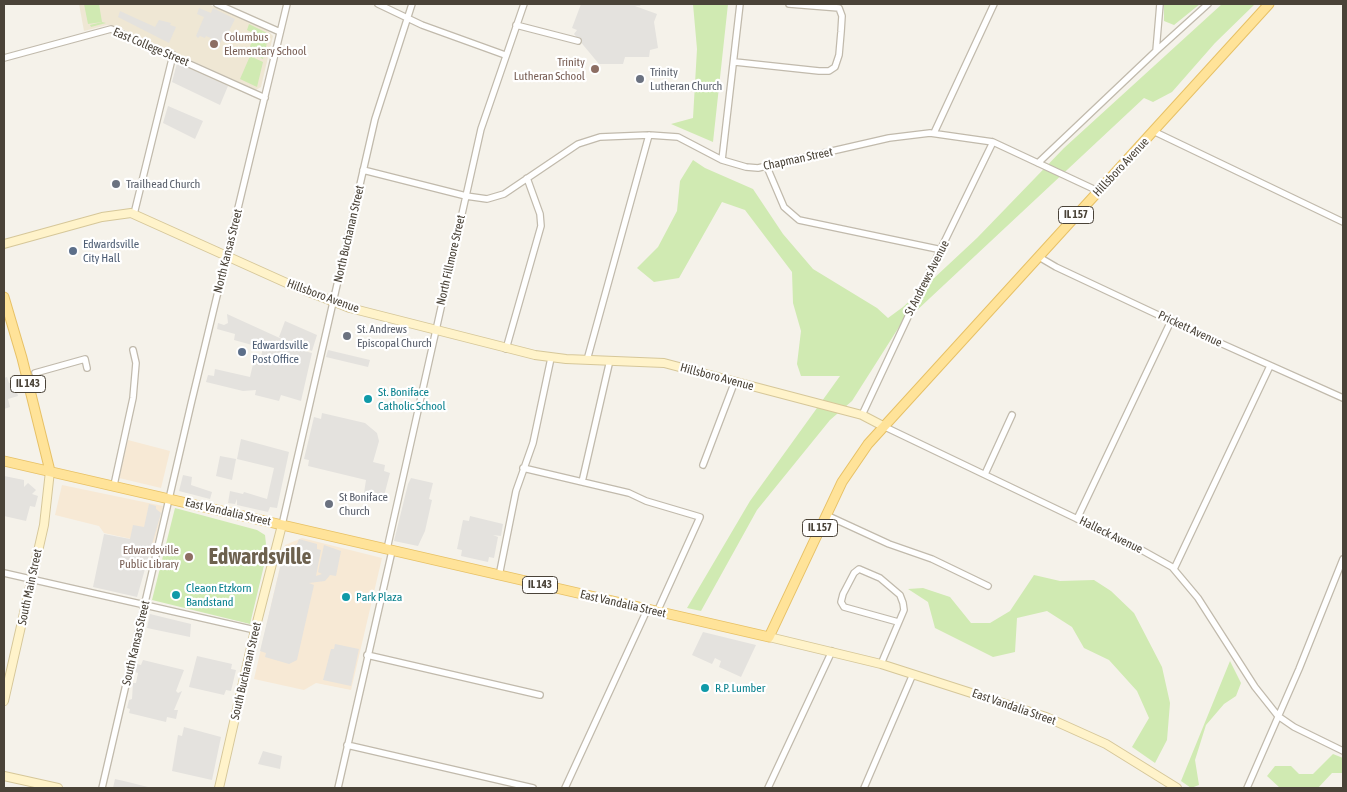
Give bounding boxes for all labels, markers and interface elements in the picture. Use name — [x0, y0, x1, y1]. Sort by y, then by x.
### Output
street label: East College Street — [111, 25, 191, 69]
place label: Columbus Elementary School — [224, 30, 306, 58]
marker: Columbus Elementary School — [208, 38, 220, 50]
place label: Trinity Lutheran School — [514, 55, 585, 83]
marker: Trinity Lutheran School — [589, 63, 601, 75]
place label: Trinity Lutheran Church — [650, 65, 722, 93]
marker: Trinity Lutheran Church — [634, 73, 646, 85]
street label: Hillsboro Avenue — [1090, 134, 1152, 200]
street label: Chapman Street — [762, 145, 834, 173]
place label: Trailhead Church — [126, 177, 200, 191]
marker: Trailhead Church — [110, 178, 122, 190]
street label: North Buchanan Street — [331, 184, 367, 284]
road number: IL 157 — [1058, 206, 1094, 224]
street label: North Kansas Street — [211, 207, 245, 295]
street label: North Fillmore Street — [434, 213, 468, 307]
place label: Edwardsville City Hall — [83, 237, 139, 265]
street label: St Andrews Avenue — [902, 238, 952, 318]
marker: Edwardsville City Hall — [67, 245, 79, 257]
street label: Hillsboro Avenue — [285, 276, 361, 316]
street label: Prickett Avenue — [1156, 308, 1224, 350]
place label: St. Andrews Episcopal Church — [357, 322, 432, 350]
marker: St. Andrews Episcopal Church — [341, 330, 353, 342]
place label: Edwardsville Post Office — [252, 338, 308, 366]
marker: Edwardsville Post Office — [236, 346, 248, 358]
street label: Hillsboro Avenue — [679, 360, 755, 394]
road number: IL 143 — [10, 376, 46, 392]
place label: St. Boniface Catholic School — [378, 385, 446, 413]
marker: St. Boniface Catholic School — [362, 393, 374, 405]
place label: St Boniface Church — [339, 490, 388, 518]
street label: East Vandalia Street — [184, 495, 272, 529]
marker: St Boniface Church — [323, 498, 335, 510]
street label: Halleck Avenue — [1077, 513, 1145, 557]
road number: IL 157 — [802, 520, 838, 536]
place label: Edwardsville Public Library — [119, 543, 179, 571]
district label: Edwardsville — [208, 544, 312, 570]
street label: South Main Street — [15, 548, 45, 626]
marker: Edwardsville Public Library — [183, 551, 195, 563]
road number: IL 143 — [522, 576, 558, 594]
place label: Cleaon Etzkorn Bandstand — [186, 581, 252, 609]
street label: East Vandalia Street — [579, 587, 667, 621]
marker: Cleaon Etzkorn Bandstand — [170, 589, 182, 601]
place label: Park Plaza — [356, 590, 402, 604]
marker: Park Plaza — [340, 591, 352, 603]
street label: South Kansas Street — [119, 599, 153, 687]
street label: South Buchanan Street — [228, 621, 264, 721]
place label: R.P. Lumber — [715, 681, 765, 695]
marker: R.P. Lumber — [699, 682, 711, 694]
street label: East Vandalia Street — [970, 686, 1058, 728]

